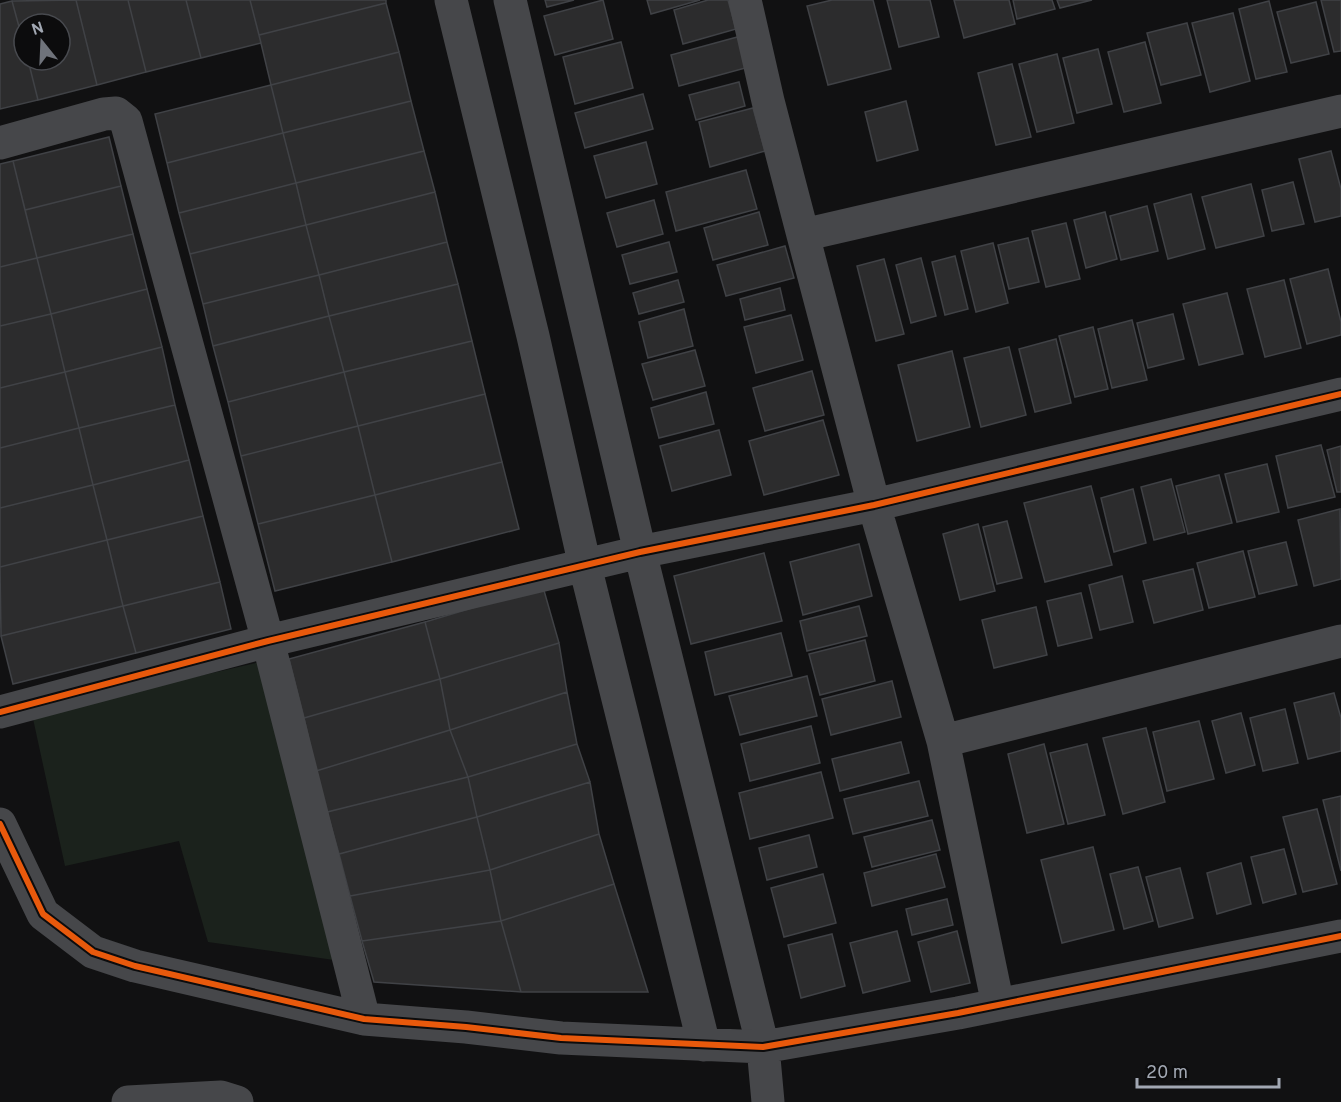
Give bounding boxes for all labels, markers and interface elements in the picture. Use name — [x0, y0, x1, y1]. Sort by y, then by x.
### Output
north arrow — [12, 12, 72, 72]
text: N — [29, 18, 47, 41]
scale bar — [1137, 1051, 1280, 1089]
text: 20 m — [1146, 1062, 1188, 1085]

